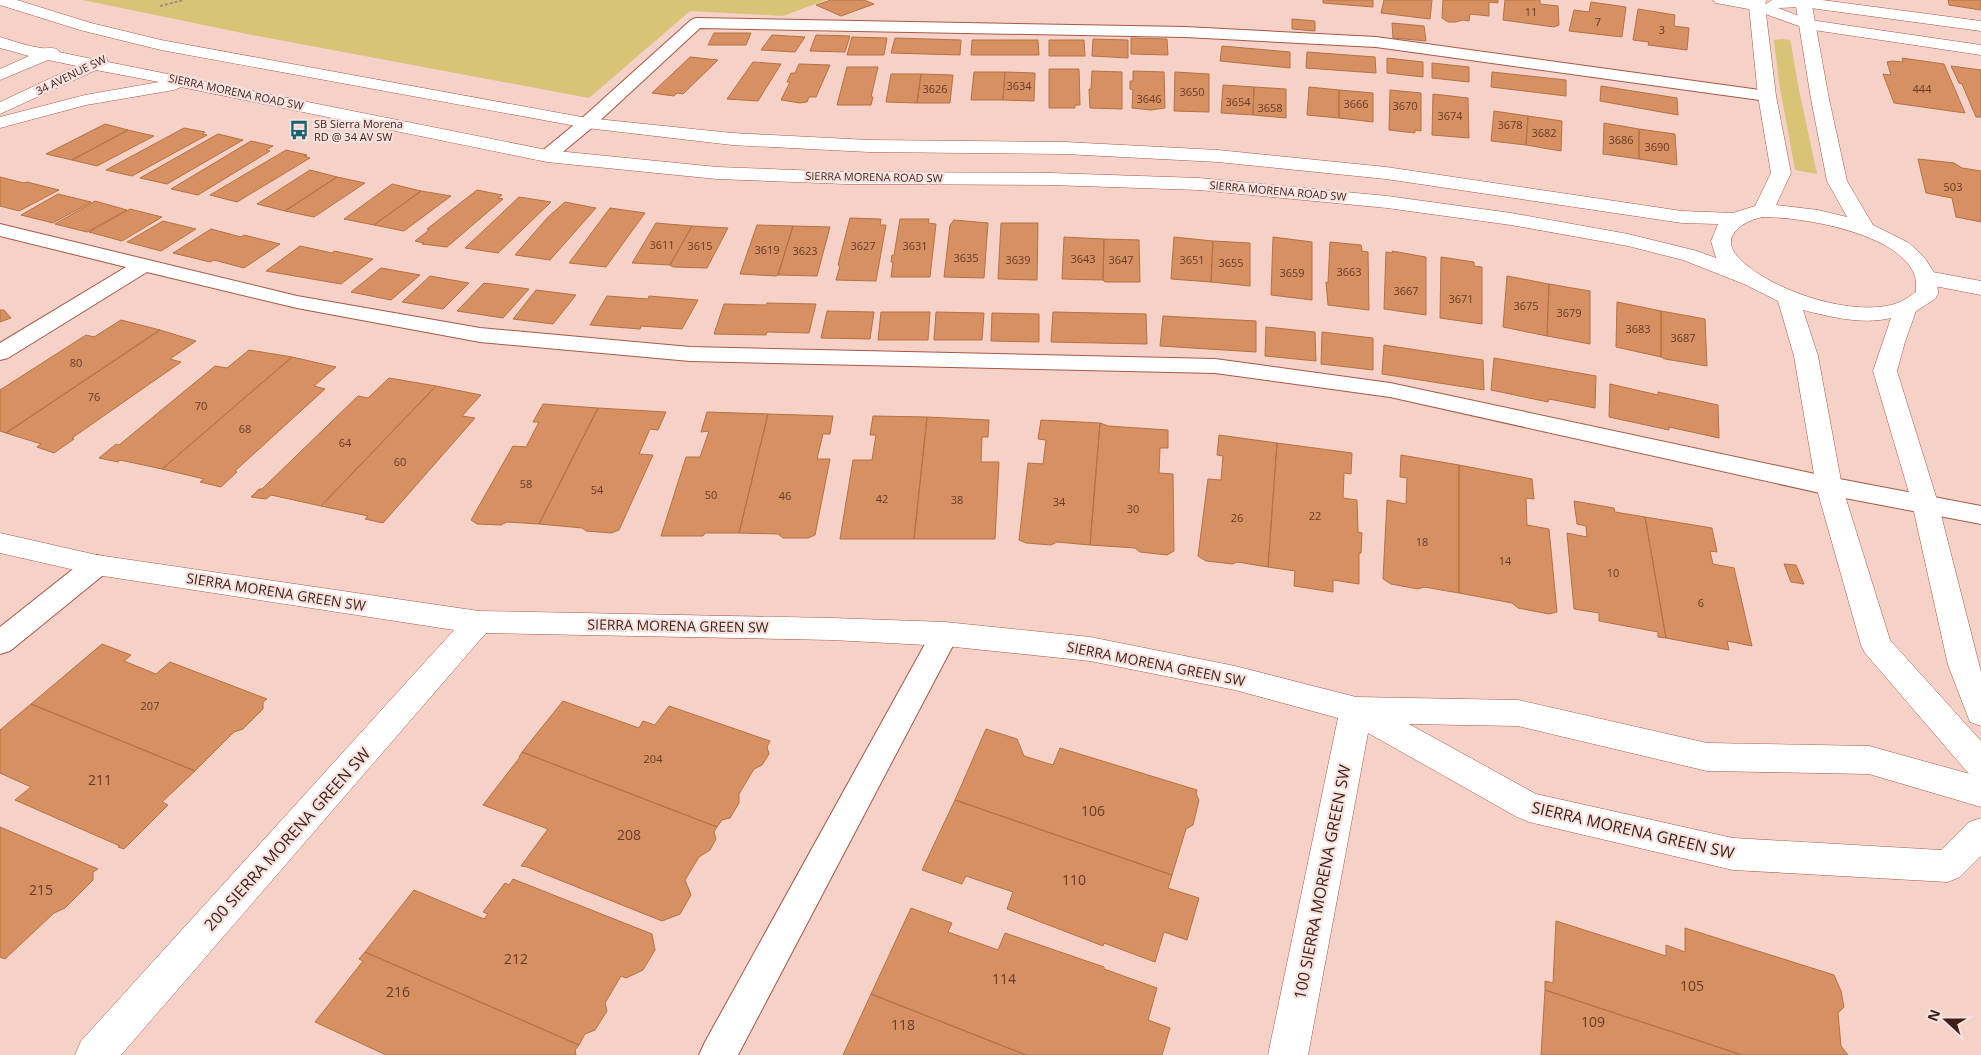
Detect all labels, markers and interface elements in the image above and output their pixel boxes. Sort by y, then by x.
house number: 11 [1525,4,1537,19]
house number: 7 [1595,14,1601,29]
house number: 3 [1659,22,1665,37]
street label: 34 AVENUE SW [33,51,108,98]
street label: SIERRA MORENA ROAD SW [167,70,305,113]
house number: 3634 [1006,78,1032,93]
house number: 3626 [922,81,948,96]
house number: 444 [1913,81,1932,96]
house number: 3650 [1179,84,1205,99]
house number: 3646 [1136,91,1162,106]
house number: 3654 [1225,94,1251,109]
house number: 3666 [1343,96,1369,111]
house number: 3670 [1392,98,1418,113]
house number: 3658 [1257,100,1283,115]
house number: 3674 [1437,108,1463,123]
place label: SB Sierra Morena RD @ 34 AV SW [314,116,403,144]
house number: 3678 [1497,117,1523,132]
bus stop icon: SB Sierra Morena RD @ 34 AV SW [288,119,310,141]
house number: 3682 [1531,125,1557,140]
house number: 3686 [1608,132,1634,147]
house number: 3690 [1644,139,1670,154]
street label: SIERRA MORENA ROAD SW [805,168,943,185]
street label: SIERRA MORENA ROAD SW [1209,177,1347,204]
house number: 503 [1944,179,1962,194]
house number: 3611 [649,237,675,252]
house number: 3615 [687,238,713,253]
house number: 3627 [850,238,876,253]
house number: 3631 [902,238,928,253]
house number: 3619 [754,242,780,257]
house number: 3623 [792,243,818,258]
house number: 3635 [953,250,979,265]
house number: 3643 [1070,251,1096,266]
house number: 3639 [1005,252,1031,267]
house number: 3647 [1108,252,1134,267]
house number: 3651 [1179,252,1205,267]
house number: 3655 [1218,255,1244,270]
house number: 3663 [1336,264,1362,279]
house number: 3659 [1279,265,1305,280]
house number: 3667 [1393,283,1419,298]
house number: 3671 [1448,291,1474,306]
house number: 3675 [1513,298,1539,313]
house number: 3679 [1556,305,1582,320]
house number: 3683 [1625,321,1651,336]
house number: 3687 [1670,330,1696,345]
house number: 80 [70,355,82,370]
house number: 76 [88,389,100,404]
house number: 70 [195,398,207,413]
house number: 68 [239,421,251,436]
house number: 64 [339,435,352,450]
house number: 60 [394,454,406,469]
house number: 58 [520,476,532,491]
house number: 54 [591,482,604,497]
house number: 50 [705,487,717,502]
house number: 46 [779,488,791,503]
house number: 42 [876,491,888,506]
house number: 38 [951,492,963,507]
house number: 34 [1053,494,1066,509]
house number: 30 [1127,501,1139,516]
house number: 22 [1309,508,1321,523]
house number: 26 [1231,510,1243,525]
house number: 18 [1416,534,1428,549]
house number: 14 [1499,553,1512,568]
house number: 10 [1607,565,1619,580]
street label: SIERRA MORENA GREEN SW [185,568,367,615]
house number: 6 [1698,595,1704,610]
street label: SIERRA MORENA GREEN SW [587,614,769,637]
street label: SIERRA MORENA GREEN SW [1065,637,1247,690]
house number: 207 [141,698,159,713]
street label: 200 SIERRA MORENA GREEN SW [199,743,375,935]
house number: 204 [644,751,663,766]
street label: 100 SIERRA MORENA GREEN SW [1288,763,1356,1001]
house number: 211 [88,770,112,789]
street label: SIERRA MORENA GREEN SW [1530,796,1737,864]
house number: 106 [1081,801,1105,820]
house number: 208 [617,825,641,844]
house number: 110 [1062,870,1086,889]
house number: 215 [29,880,53,899]
house number: 212 [504,949,528,968]
house number: 114 [992,969,1016,988]
house number: 105 [1680,976,1704,995]
house number: 216 [386,982,410,1001]
north arrow [1921,995,1971,1045]
text: N [1922,1006,1944,1024]
house number: 109 [1581,1012,1605,1031]
house number: 118 [891,1015,915,1034]

